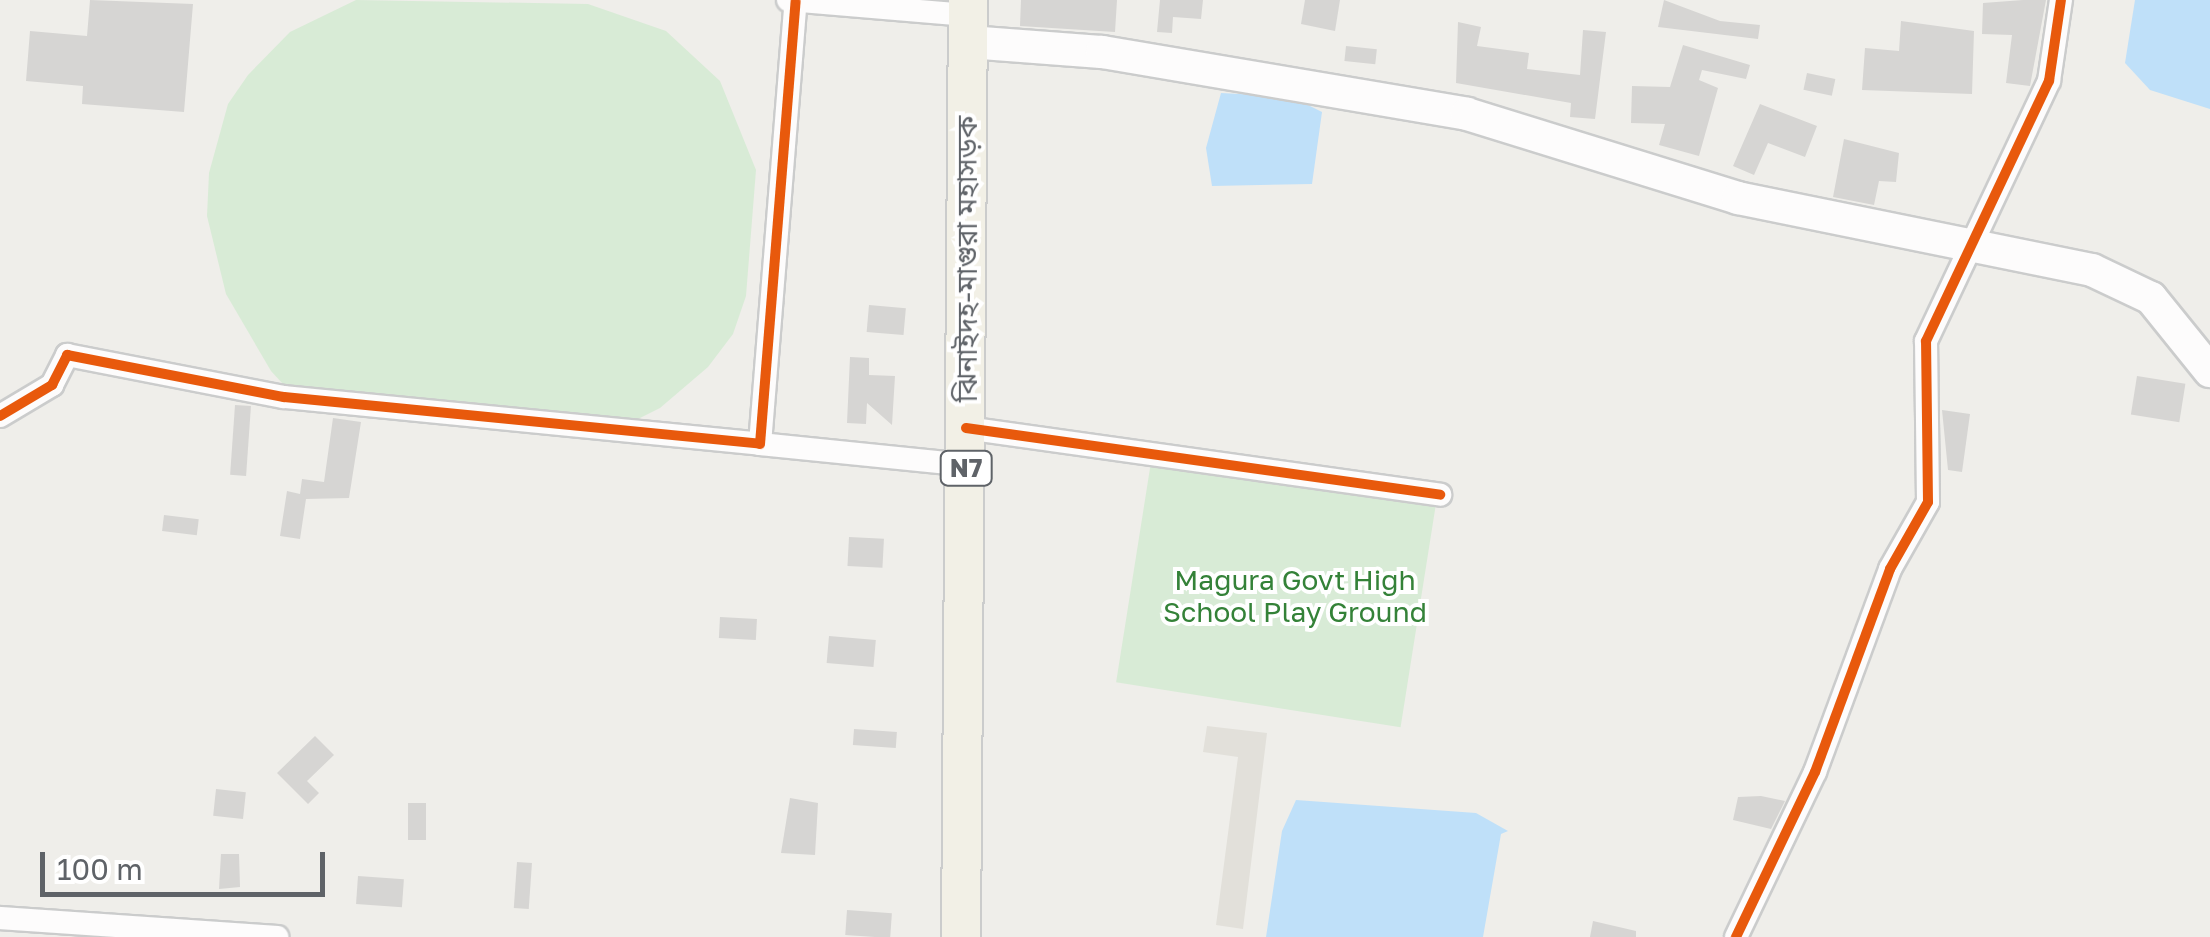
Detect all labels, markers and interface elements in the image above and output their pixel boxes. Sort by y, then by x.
street label: ঝিনাইদহ-মাগুরা মহাসড়ক [950,116,984,402]
road number: N7 [938,448,994,488]
park label: Magura Govt High School Play Ground [1163,563,1427,629]
scale bar [45,832,330,894]
text: 100 m [57,851,143,887]

